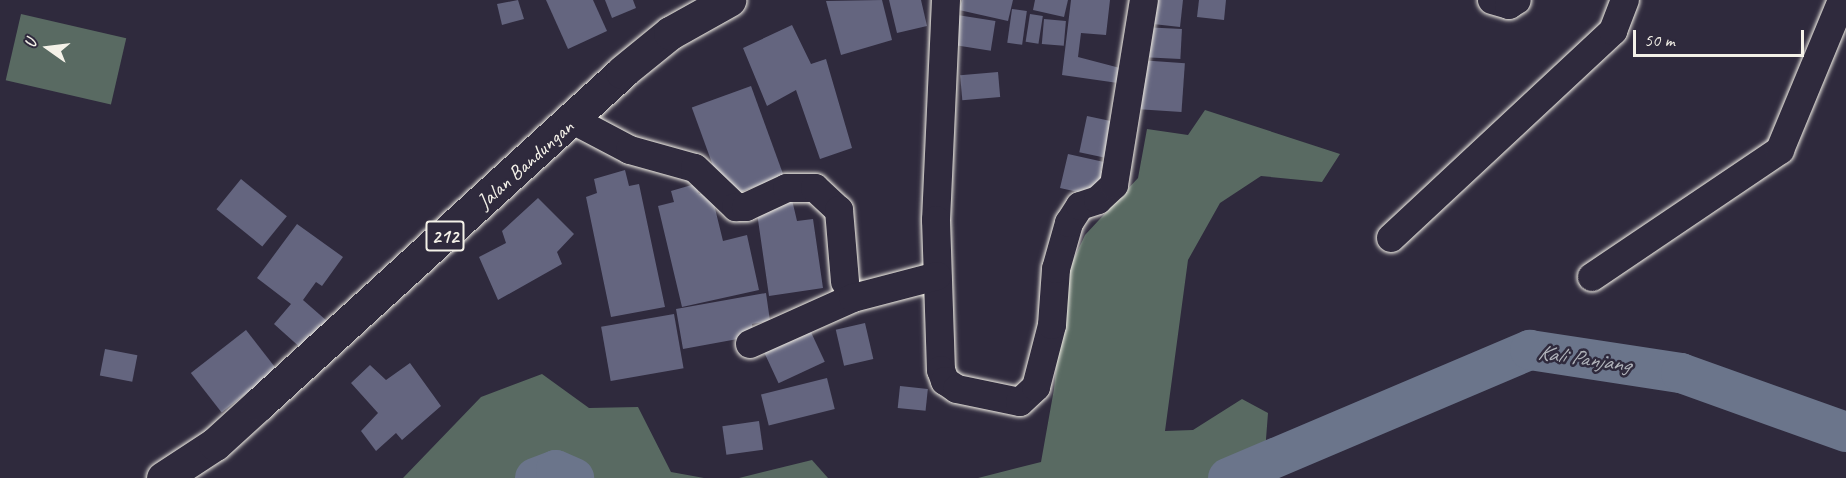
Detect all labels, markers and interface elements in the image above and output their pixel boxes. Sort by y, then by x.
north arrow [18,18,78,78]
scale bar [1636,18,1807,56]
text: 50 m [1644,29,1675,51]
text: U [20,37,41,50]
street label: Jalan Bandungan [471,114,579,214]
road number: 212 [426,219,464,253]
water label: Kali Panjang [1536,339,1632,379]

